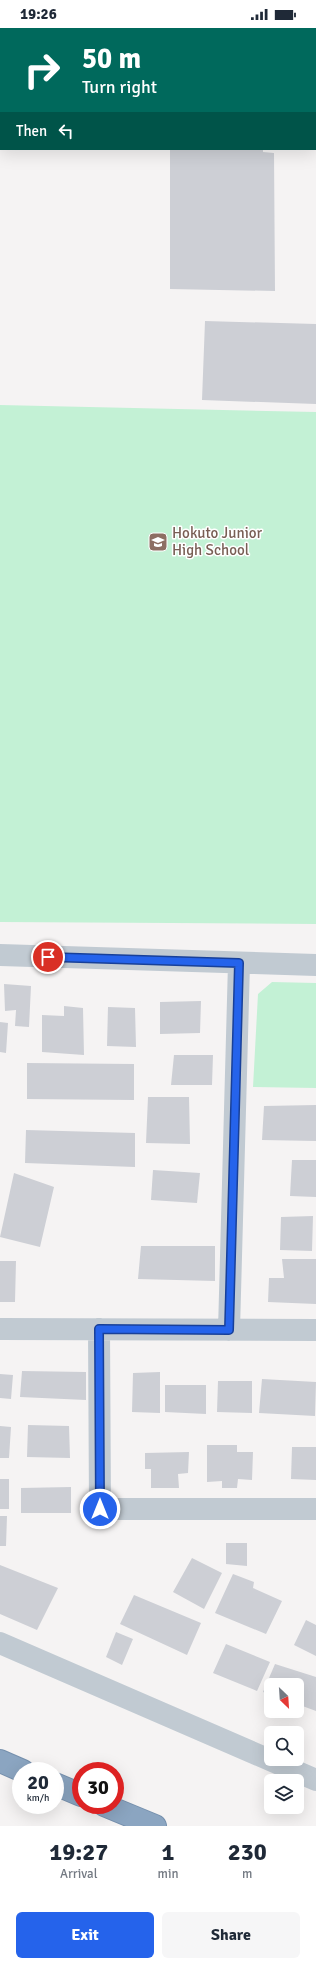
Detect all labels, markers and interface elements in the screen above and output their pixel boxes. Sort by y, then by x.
text: 19:26 [20,5,57,23]
text: 50 m [82,42,141,76]
icon: right [16,44,68,96]
text: Turn right [82,76,157,98]
icon: left [55,120,77,142]
text: Then [16,122,47,140]
place label: Hokuto Junior High School [172,524,263,559]
school or university icon: Hokuto Junior High School [147,531,169,553]
pin [31,940,65,974]
icon: arrive [37,946,59,968]
position arrow [79,1488,121,1530]
north arrow [264,1678,304,1718]
map controls [264,1678,304,1814]
button: search [264,1726,304,1766]
speed limit sign: 30 [72,1762,124,1814]
text: 20 [27,1770,49,1795]
button: layers [264,1774,304,1814]
text: km/h [27,1792,49,1804]
text: 19:27 [49,1837,108,1867]
text: 1 [162,1837,174,1867]
text: 230 [228,1837,267,1867]
text: Arrival [60,1866,97,1882]
text: min [158,1866,179,1882]
text: m [242,1866,252,1882]
button: Exit [16,1912,154,1958]
button: Share [162,1912,300,1958]

